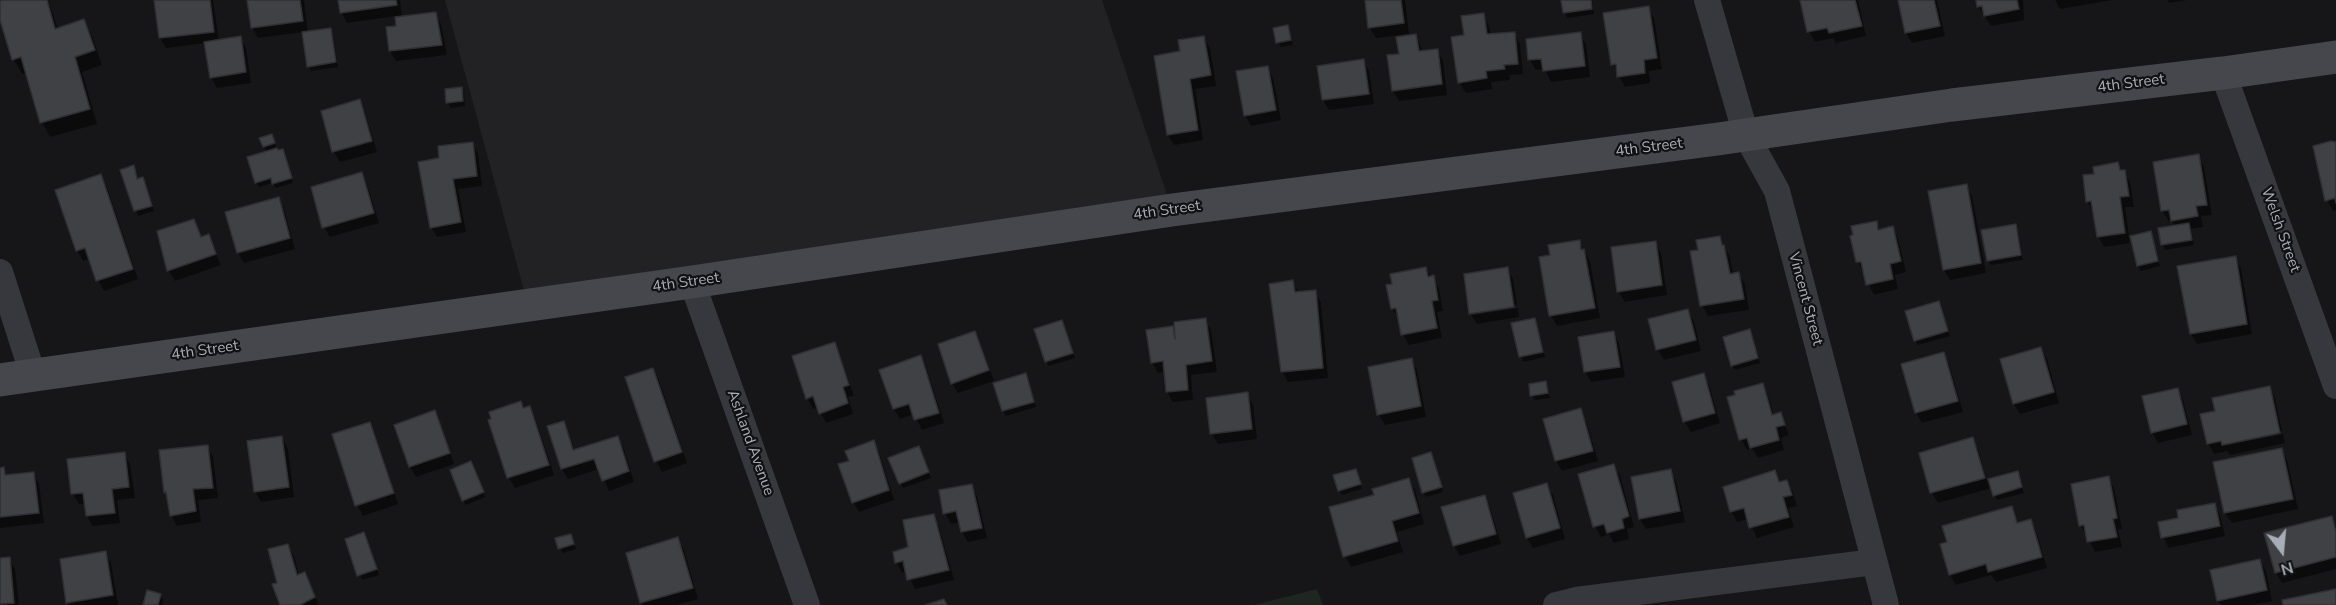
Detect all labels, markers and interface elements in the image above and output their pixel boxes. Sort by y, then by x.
street label: 4th Street [2096,71,2166,97]
street label: 4th Street [1614,135,1684,161]
street label: Welsh Street [2256,185,2304,275]
street label: 4th Street [1132,197,1202,225]
street label: Vincent Street [1784,250,1826,348]
street label: 4th Street [651,269,721,297]
street label: 4th Street [170,337,240,365]
street label: Ashland Avenue [723,388,777,498]
north arrow [2252,521,2312,581]
text: N [2278,556,2296,581]

